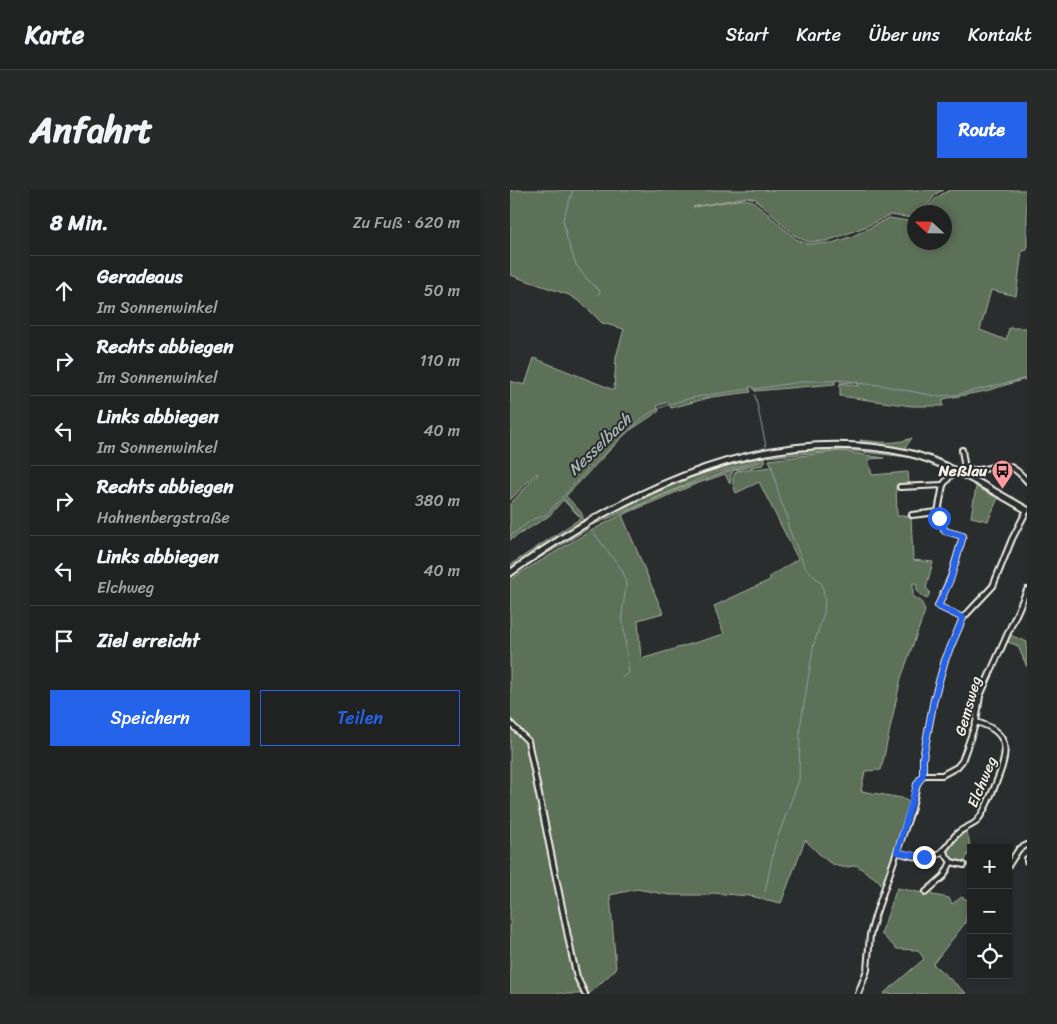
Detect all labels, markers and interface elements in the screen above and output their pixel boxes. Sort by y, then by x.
text: Karte [25,14,84,56]
text: Start [726,19,769,51]
text: Karte [797,19,841,51]
text: Über uns [869,19,940,51]
text: Kontakt [968,19,1032,51]
text: Anfahrt [30,99,153,161]
button: Route [937,102,1027,158]
text: 8 Min. [50,204,109,242]
north arrow [907,205,952,250]
text: Zu Fuß · 620 m [353,208,460,237]
text: Geradeaus [97,260,183,293]
text: 50 m [424,276,460,305]
icon: ahead [50,277,78,305]
text: Im Sonnenwinkel [97,293,218,322]
text: Rechts abbiegen [97,330,234,363]
text: 110 m [420,346,460,375]
icon: right [50,347,78,375]
text: Im Sonnenwinkel [97,363,218,392]
text: Links abbiegen [97,400,219,433]
water label: Nesselbach [560,405,639,483]
text: 40 m [423,416,460,445]
icon: left [50,417,78,445]
text: Im Sonnenwinkel [97,433,218,462]
place label: Neßlau [938,458,988,484]
bus stop icon: Neßlau [991,459,1015,490]
text: Rechts abbiegen [97,470,234,503]
text: 380 m [415,486,460,515]
icon: right [50,487,78,515]
text: Hahnenbergstraße [97,503,230,532]
route start [928,507,951,530]
text: Links abbiegen [97,540,219,573]
text: 40 m [423,556,460,585]
icon: left [50,557,78,585]
text: Elchweg [97,573,154,602]
text: Ziel erreicht [97,624,200,657]
icon: arrive [50,627,78,655]
street label: Gemsweg [947,673,989,739]
button: Speichern [50,690,250,746]
button: Teilen [260,690,460,746]
street label: Elchweg [960,752,1005,812]
map controls [967,844,1012,979]
button: + [967,844,1012,889]
route end [913,846,936,869]
button: − [967,889,1012,934]
button: locate [967,934,1012,979]

